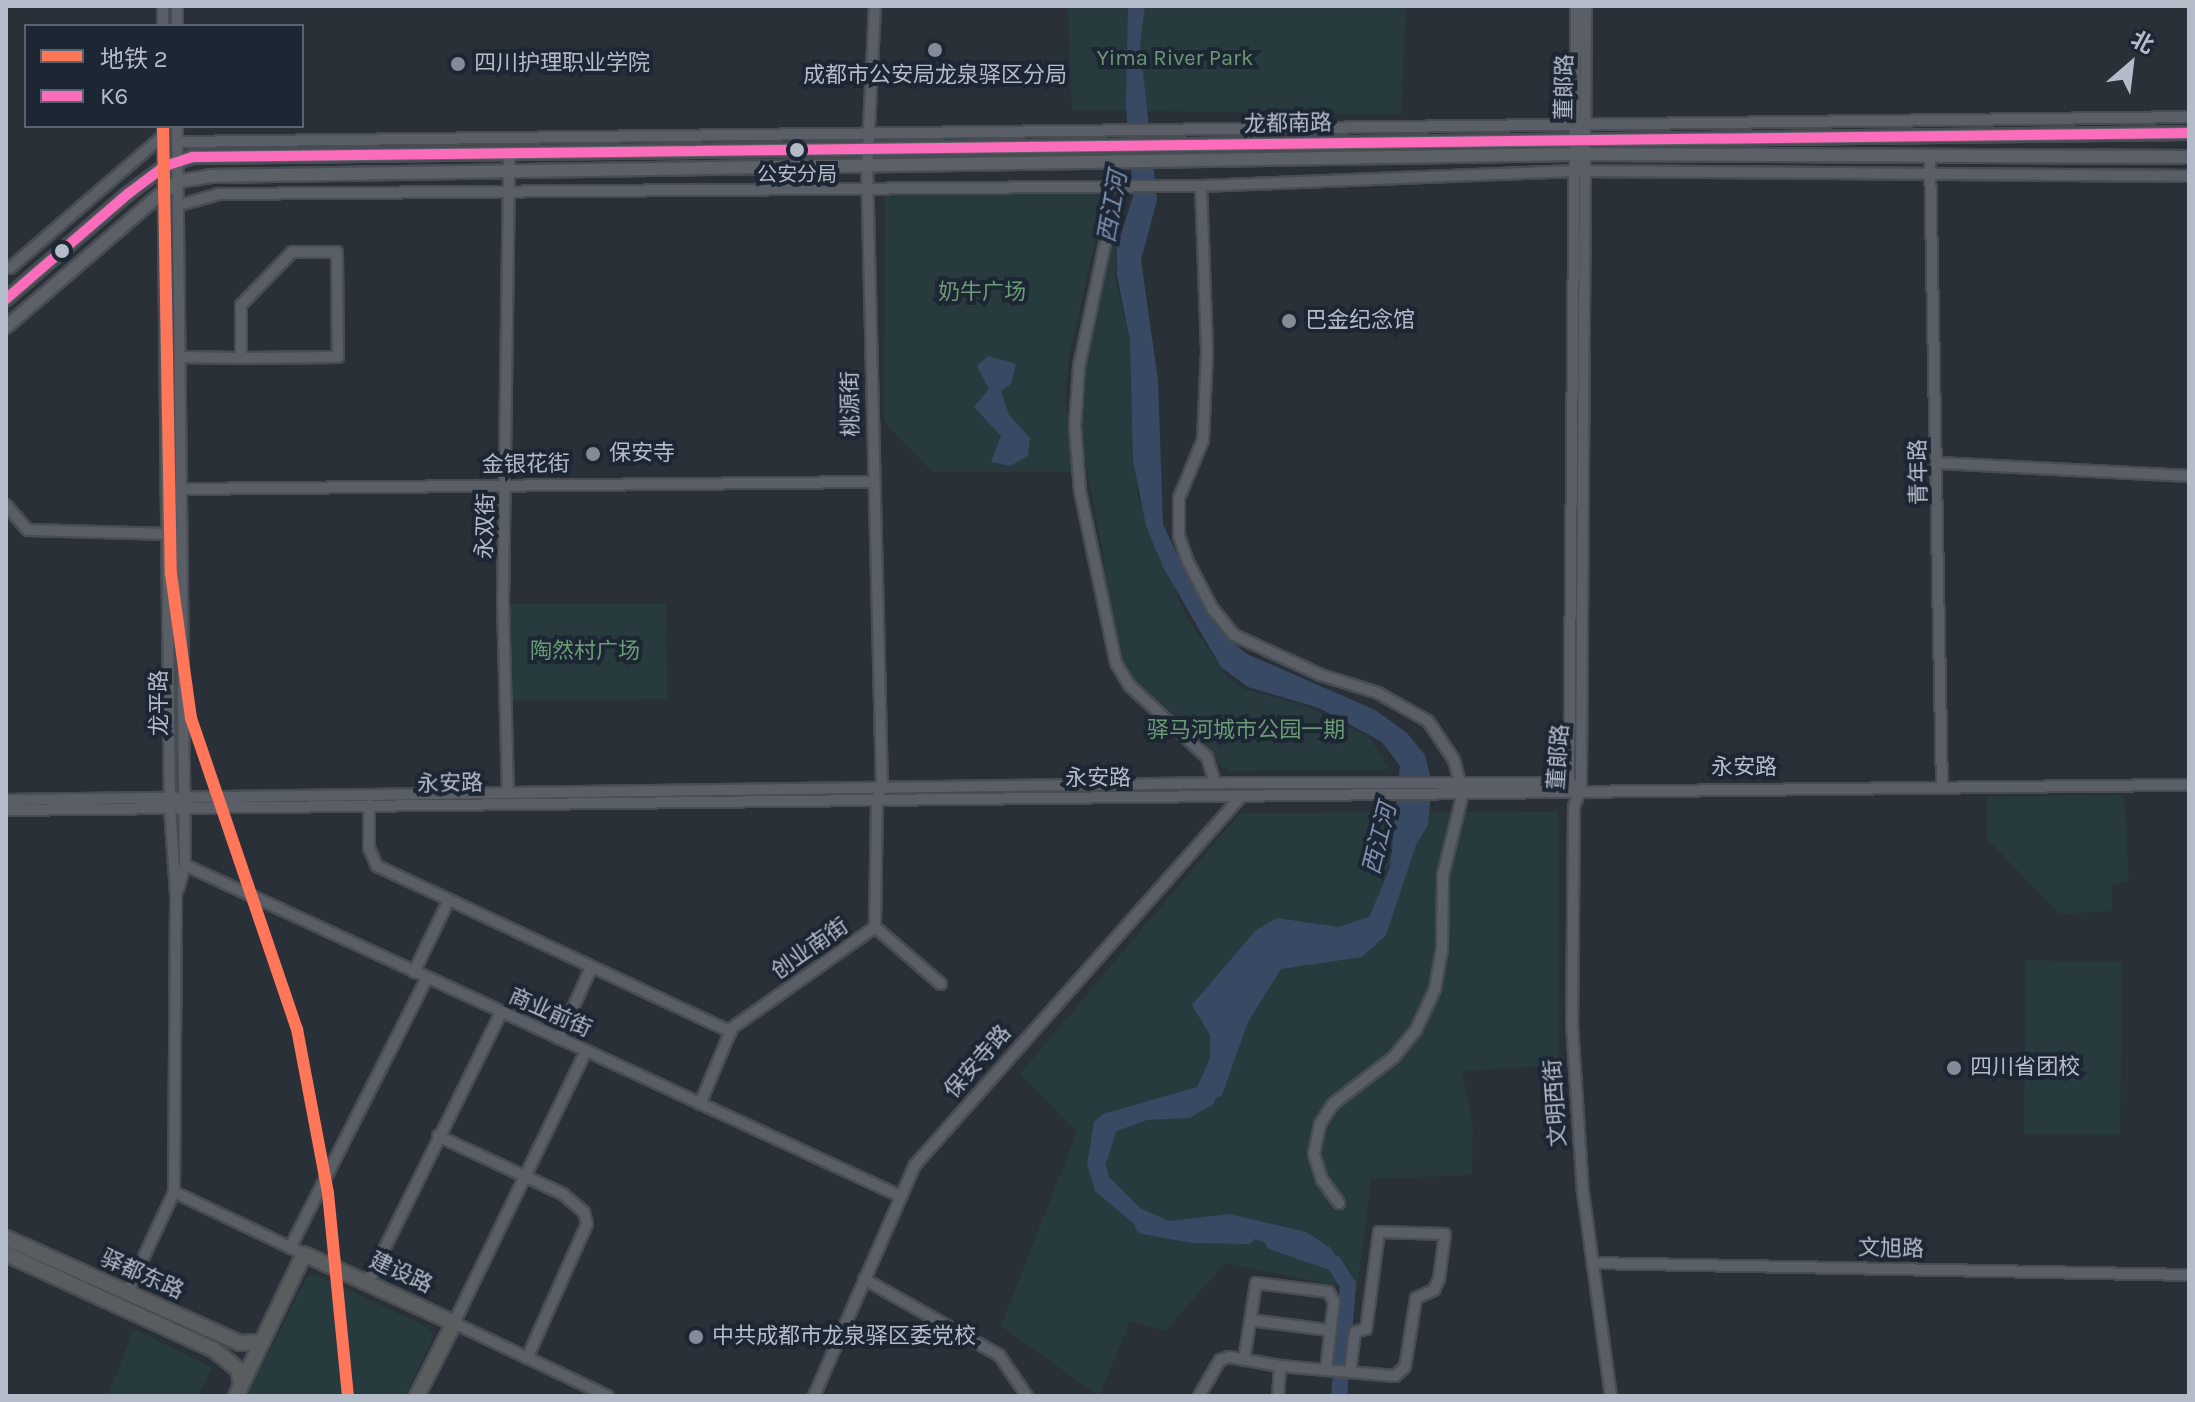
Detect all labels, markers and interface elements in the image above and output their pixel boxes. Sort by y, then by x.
legend [24,24,304,128]
north arrow [2091,24,2171,104]
text: 北 [2126,26,2158,59]
marker: 成都市公安局龙泉驿区分局 [926,41,944,59]
text: 地铁 2 [100,45,168,73]
park label: Yima River Park [1097,46,1253,72]
place label: 四川护理职业学院 [474,51,650,77]
street label: 董郞路 [1551,54,1579,120]
marker: 四川护理职业学院 [449,55,467,73]
place label: 成都市公安局龙泉驿区分局 [803,63,1067,89]
text: K6 [100,82,128,110]
street label: 龙都南路 [1244,110,1332,138]
marker: 公安分局 [789,142,805,158]
place label: 公安分局 [757,162,837,186]
water label: 西江河 [1093,169,1133,245]
unlabelled marker [54,243,70,259]
park label: 奶牛广场 [938,280,1026,306]
place label: 巴金纪念馆 [1305,308,1415,334]
marker: 巴金纪念馆 [1280,312,1298,330]
street label: 桃源街 [837,371,865,437]
street label: 青年路 [1905,439,1933,505]
place label: 保安寺 [609,441,675,467]
marker: 保安寺 [584,445,602,463]
street label: 金银花街 [482,451,570,479]
street label: 永双街 [472,493,500,559]
park label: 陶然村广场 [530,639,640,665]
street label: 龙平路 [147,670,173,736]
park label: 驿马河城市公园一期 [1147,718,1345,744]
street label: 董郞路 [1544,723,1574,791]
street label: 永安路 [1711,755,1777,781]
street label: 永安路 [1065,766,1131,792]
street label: 永安路 [417,770,483,798]
water label: 西江河 [1357,801,1403,877]
street label: 创业南街 [766,913,854,985]
street label: 商业前街 [504,983,596,1043]
street label: 保安寺路 [939,1020,1017,1104]
place label: 四川省团校 [1970,1055,2080,1081]
street label: 文明西街 [1540,1058,1572,1148]
marker: 四川省团校 [1945,1059,1963,1077]
street label: 文旭路 [1858,1235,1924,1263]
street label: 驿都东路 [96,1245,188,1305]
street label: 建设路 [366,1247,436,1299]
place label: 中共成都市龙泉驿区委党校 [712,1324,976,1350]
marker: 中共成都市龙泉驿区委党校 [687,1328,705,1346]

